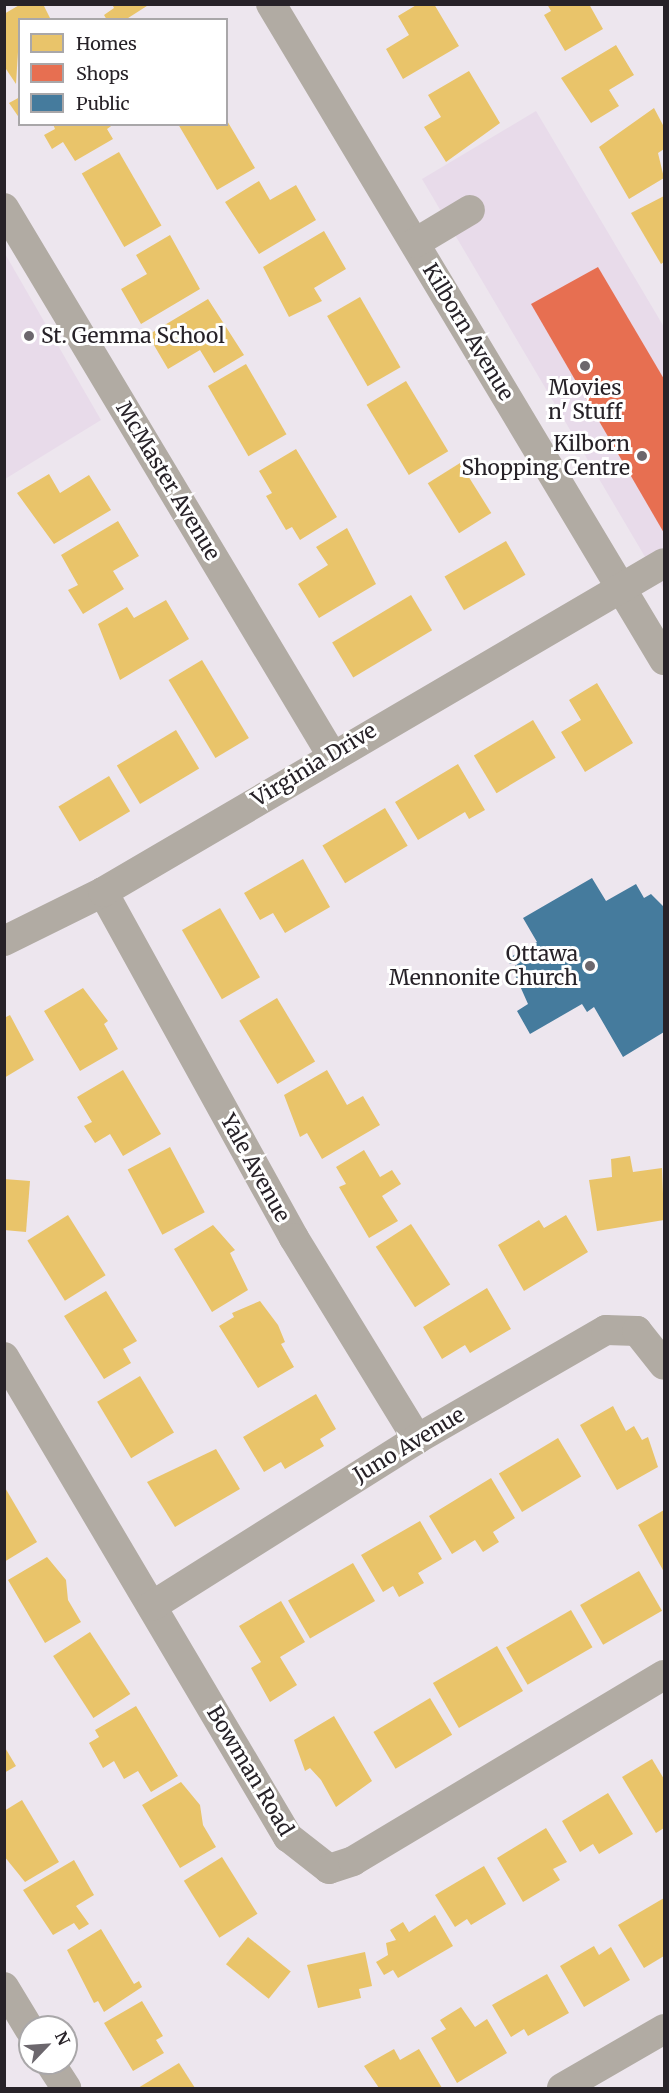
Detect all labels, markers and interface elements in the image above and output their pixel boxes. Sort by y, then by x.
legend [18,18,228,126]
text: Homes [76,32,137,55]
text: Shops [76,62,129,85]
text: Public [76,92,130,115]
street label: Kilborn Avenue [417,259,519,405]
place label: St. Gemma School [41,323,225,349]
marker: St. Gemma School [22,329,36,343]
marker: Movies n' Stuff [578,359,592,373]
place label: Movies n' Stuff [548,375,622,425]
street label: McMaster Avenue [111,397,225,565]
place label: Kilborn Shopping Centre [461,431,630,481]
marker: Kilborn Shopping Centre [635,449,649,463]
street label: Virginia Drive [247,718,381,812]
place label: Ottawa Mennonite Church [389,941,578,991]
marker: Ottawa Mennonite Church [583,959,597,973]
street label: Yale Avenue [215,1110,295,1226]
street label: Juno Avenue [349,1402,469,1488]
street label: Bowman Road [201,1702,299,1840]
north arrow [18,2015,78,2075]
text: N [51,2028,74,2048]

